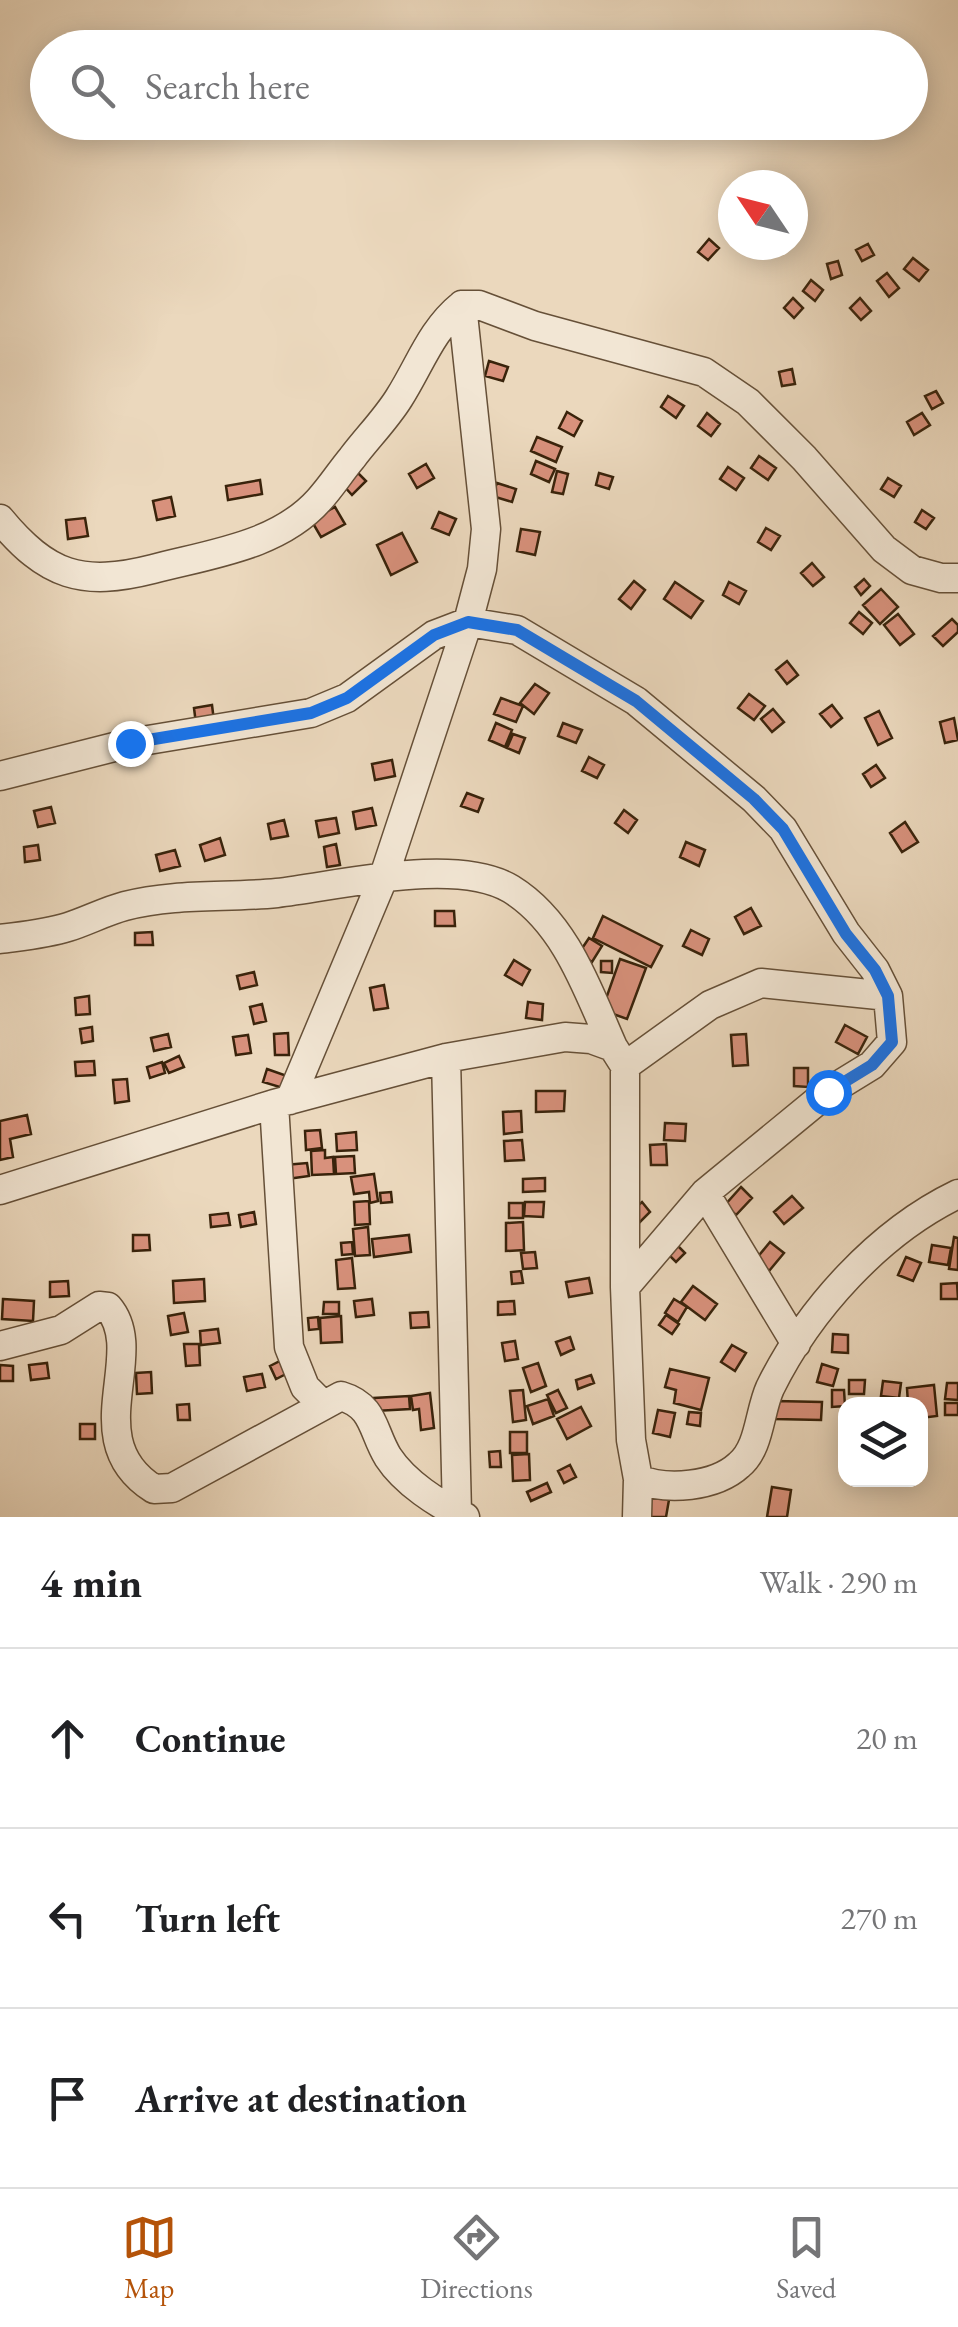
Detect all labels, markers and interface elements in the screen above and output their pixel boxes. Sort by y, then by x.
search box [30,30,928,140]
icon: search [65,58,120,113]
text: Search here [145,61,310,110]
north arrow [718,170,808,260]
route end [108,721,154,767]
route start [806,1070,852,1116]
map controls [838,1397,928,1487]
button: layers [838,1397,928,1487]
text: 4 min [40,1555,142,1610]
text: Walk · 290 m [760,1561,918,1603]
icon: ahead [40,1711,95,1766]
text: Continue [135,1714,286,1763]
text: 20 m [856,1717,918,1759]
icon: left [40,1891,95,1946]
text: Turn left [135,1894,280,1943]
text: 270 m [841,1897,918,1939]
icon: arrive [40,2071,95,2126]
text: Arrive at destination [135,2074,467,2123]
tab: Map [122,2210,177,2306]
tab: Directions [420,2210,533,2306]
tab: Saved [776,2210,836,2306]

